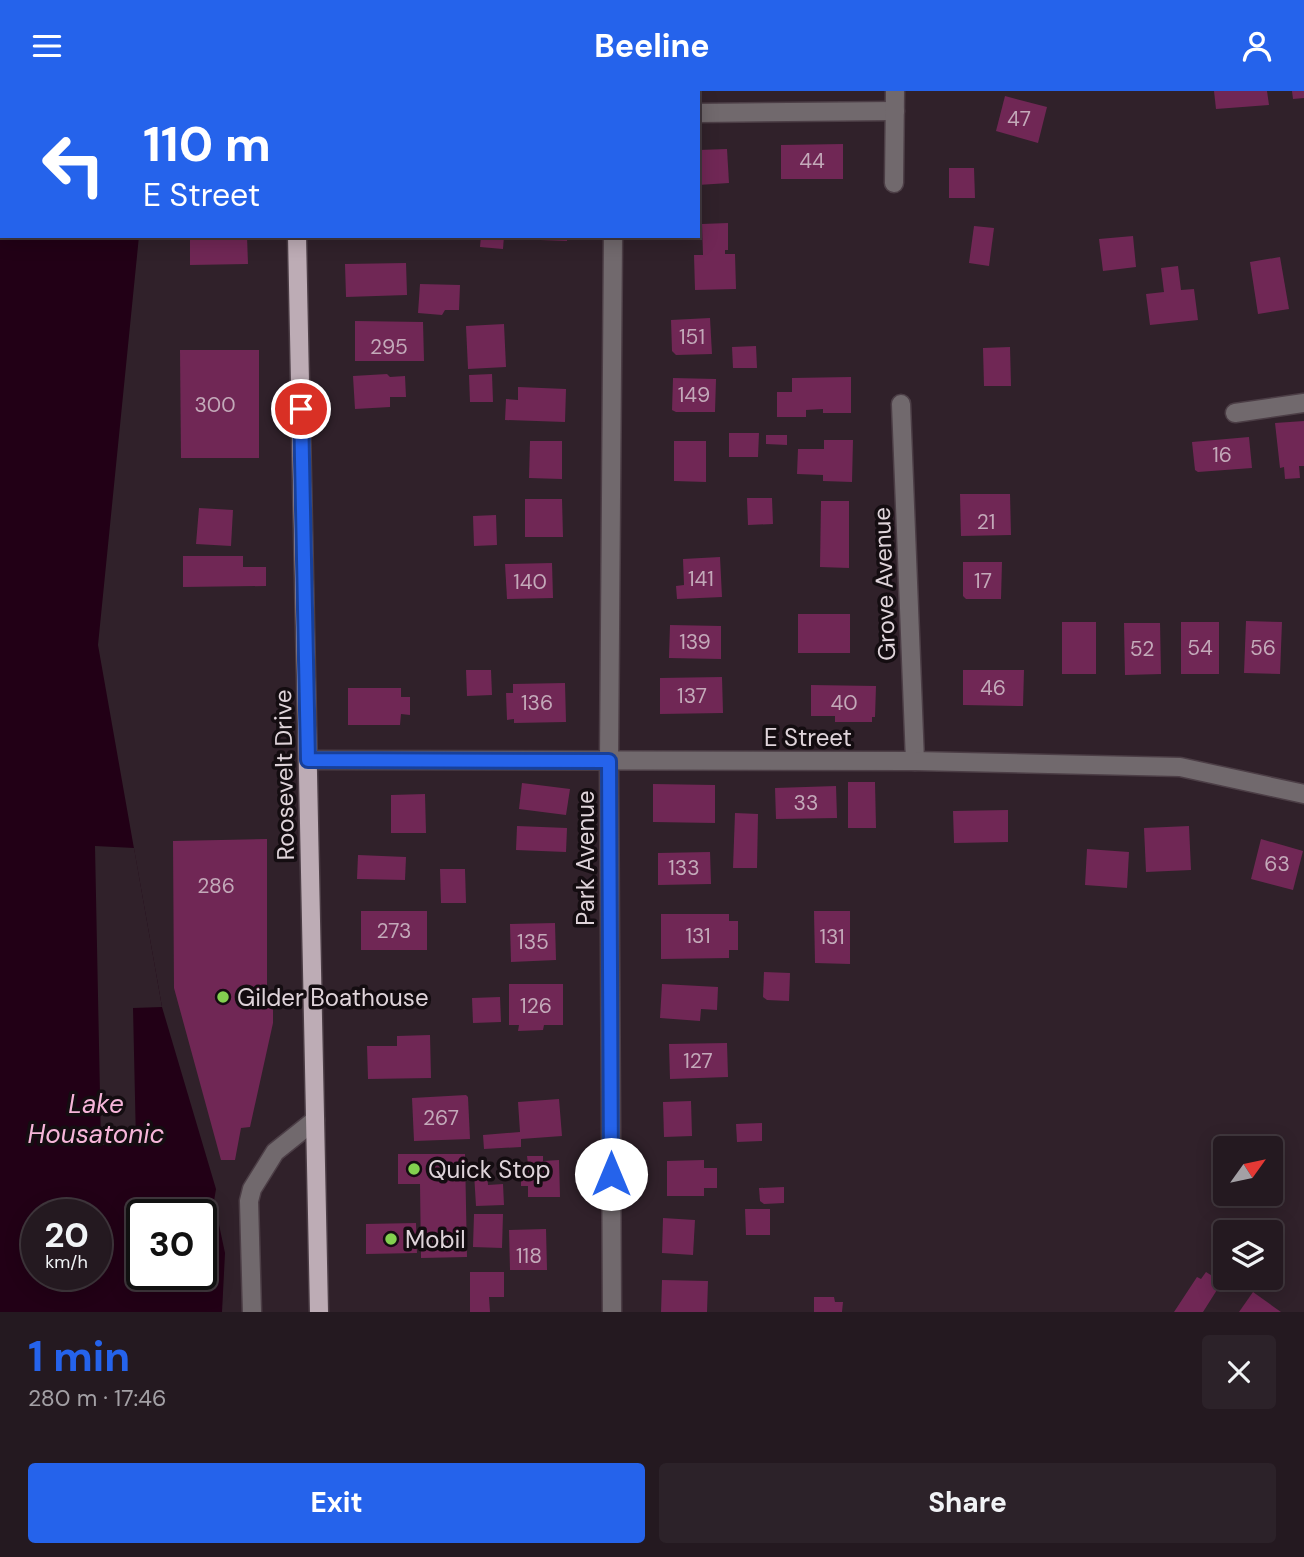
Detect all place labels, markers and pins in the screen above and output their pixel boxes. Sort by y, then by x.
pin [271,379,331,439]
place label: Gilder Boathouse [237,982,429,1013]
marker: Gilder Boathouse [215,989,231,1005]
place label: Quick Stop [428,1154,551,1185]
marker: Quick Stop [406,1161,422,1177]
place label: Mobil [405,1224,466,1255]
marker: Mobil [383,1231,399,1247]

